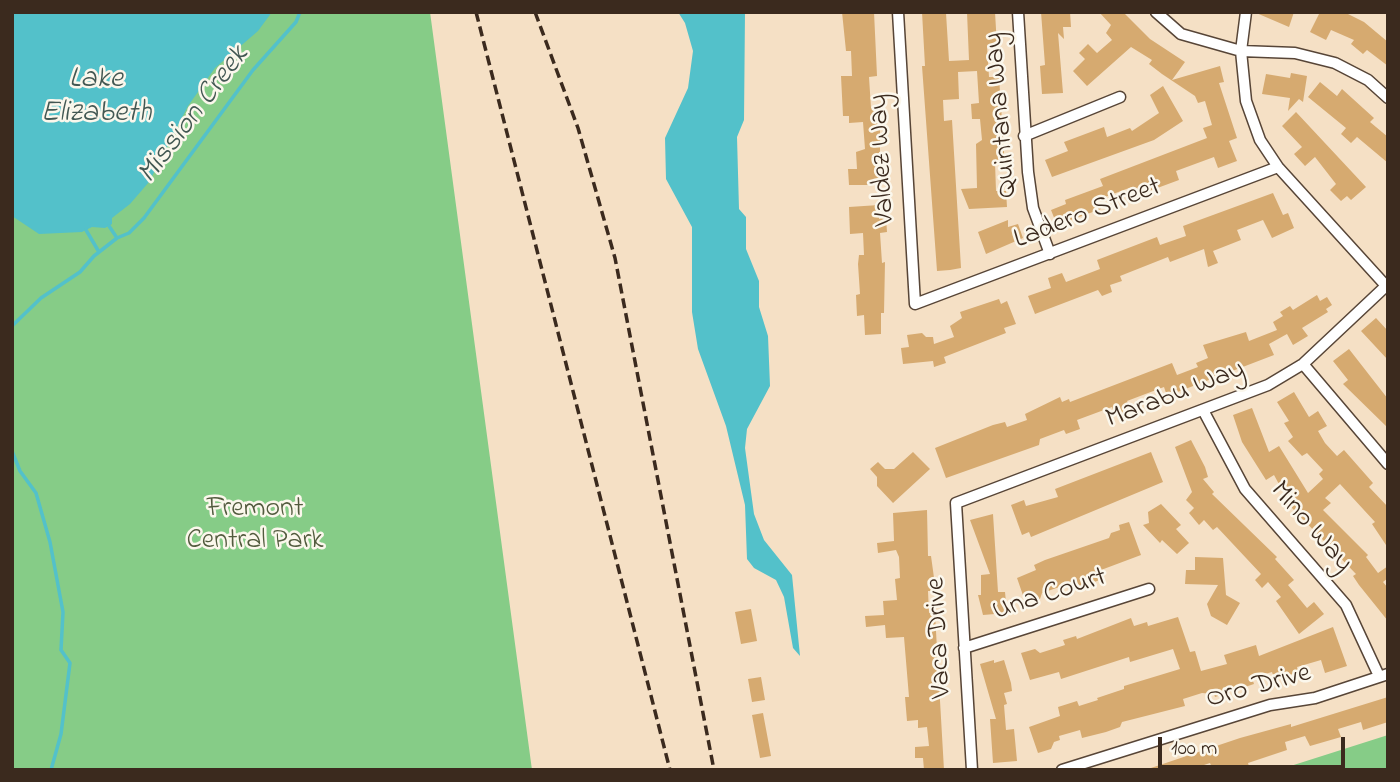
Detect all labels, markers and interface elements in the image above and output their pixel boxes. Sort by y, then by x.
street label: Quintana Way [979,31,1027,199]
water label: Mission Creek [132,40,258,192]
water label: Lake Elizabeth [41,63,151,134]
street label: Valdez Way [864,93,904,227]
street label: Ladero Street [1010,172,1166,258]
street label: Marabu Way [1102,354,1250,438]
street label: Mino Way [1261,476,1359,580]
park label: Fremont Central Park [186,493,324,559]
street label: Una Court [989,562,1111,630]
street label: Vaca Drive [921,577,961,699]
street label: Oro Drive [1203,658,1315,718]
scale bar [1162,722,1349,766]
text: 100 m [1171,734,1217,764]

